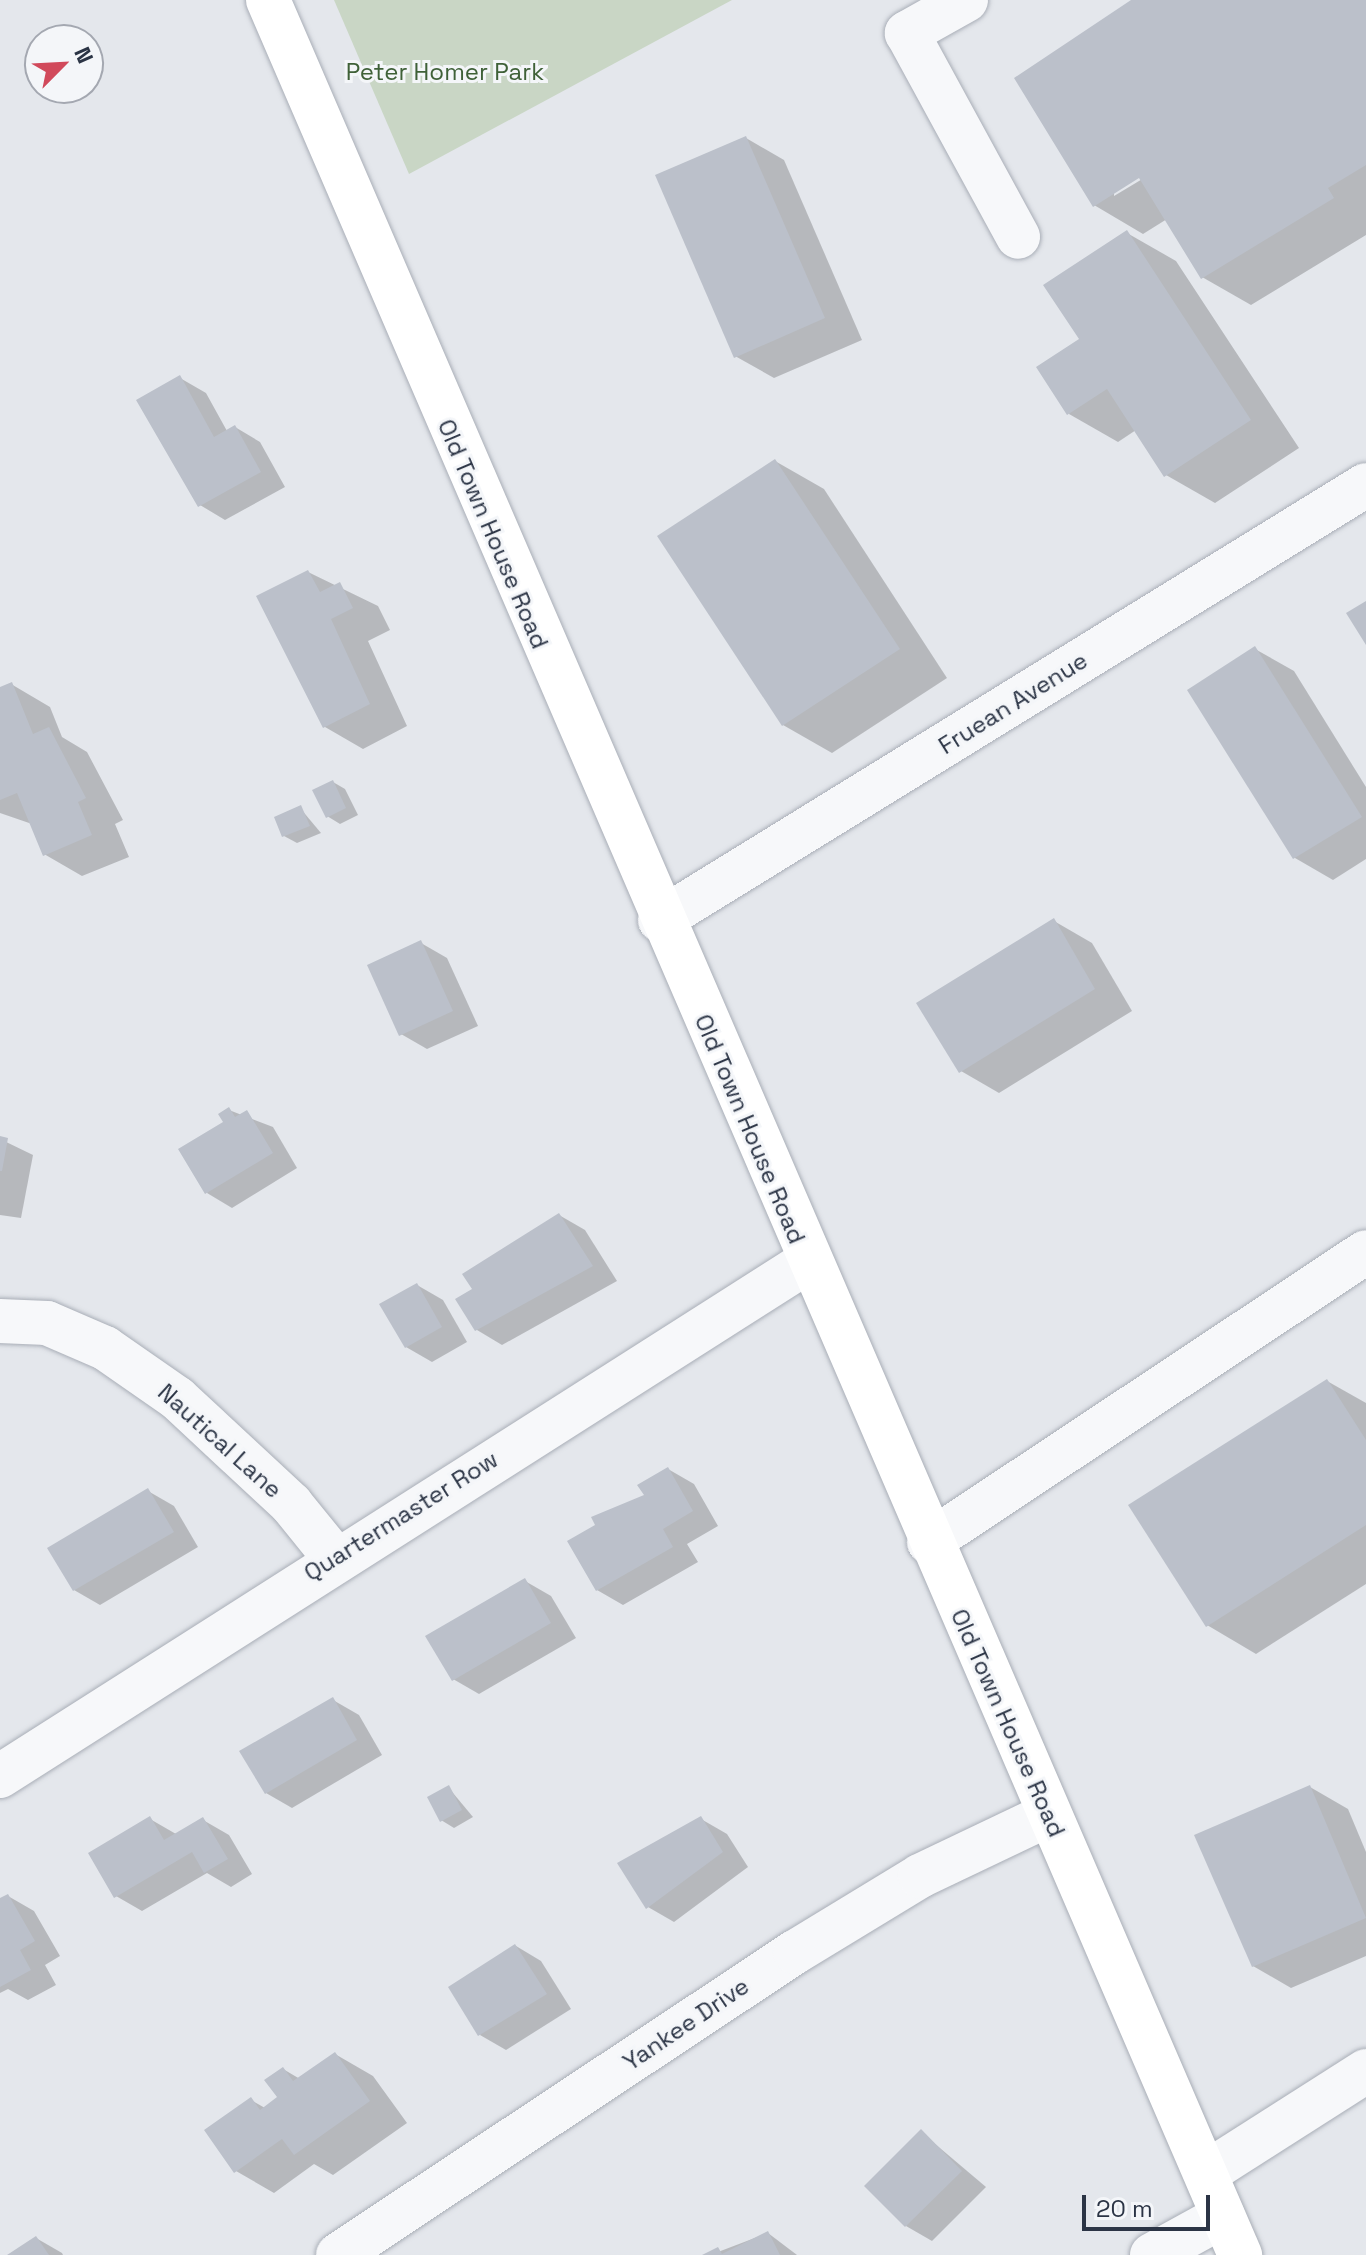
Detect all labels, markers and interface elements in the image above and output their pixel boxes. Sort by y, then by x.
north arrow [24,24,104,104]
text: N [68,43,100,67]
park label: Peter Homer Park [346,58,544,86]
street label: Old Town House Road [431,415,555,653]
street label: Fruean Avenue [933,646,1093,760]
street label: Old Town House Road [688,1010,812,1248]
street label: Nautical Lane [152,1378,288,1504]
street label: Quartermaster Row [299,1445,503,1587]
street label: Old Town House Road [945,1604,1071,1842]
street label: Yankee Drive [618,1971,754,2077]
scale bar [1086,2179,1214,2229]
text: 20 m [1096,2193,1153,2224]

